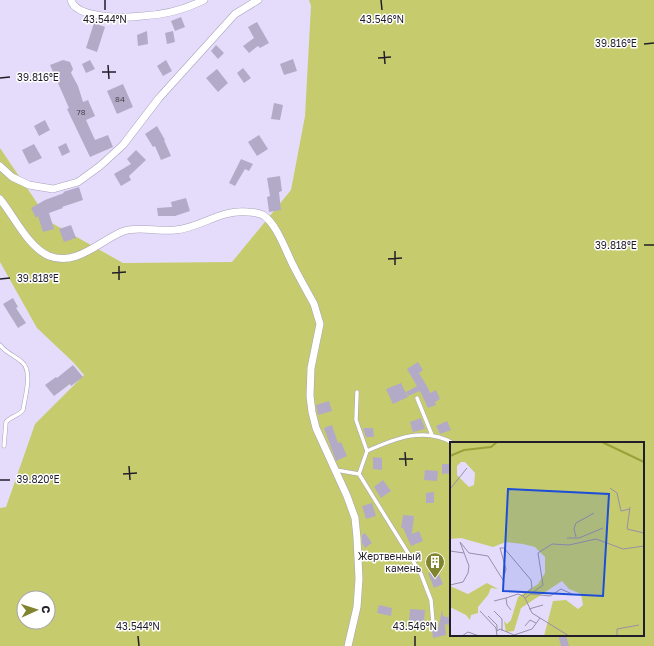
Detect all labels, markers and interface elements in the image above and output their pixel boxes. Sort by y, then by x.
text: 43.544°N [83,13,127,25]
text: 43.546°N [360,13,404,25]
text: 39.816°E [595,37,637,49]
text: 39.816°E [17,71,59,83]
house number: 84 [115,94,125,104]
house number: 78 [76,107,86,117]
text: 39.818°E [595,239,637,251]
text: 39.818°E [17,272,59,284]
inset map [450,442,644,636]
text: 39.820°E [17,473,60,485]
place label: Жертвенный камень [358,550,421,574]
building icon: Жертвенный камень [424,551,446,579]
north arrow [16,590,56,630]
text: С [40,605,53,614]
text: 43.544°N [116,620,160,632]
text: 43.546°N [393,620,437,632]

